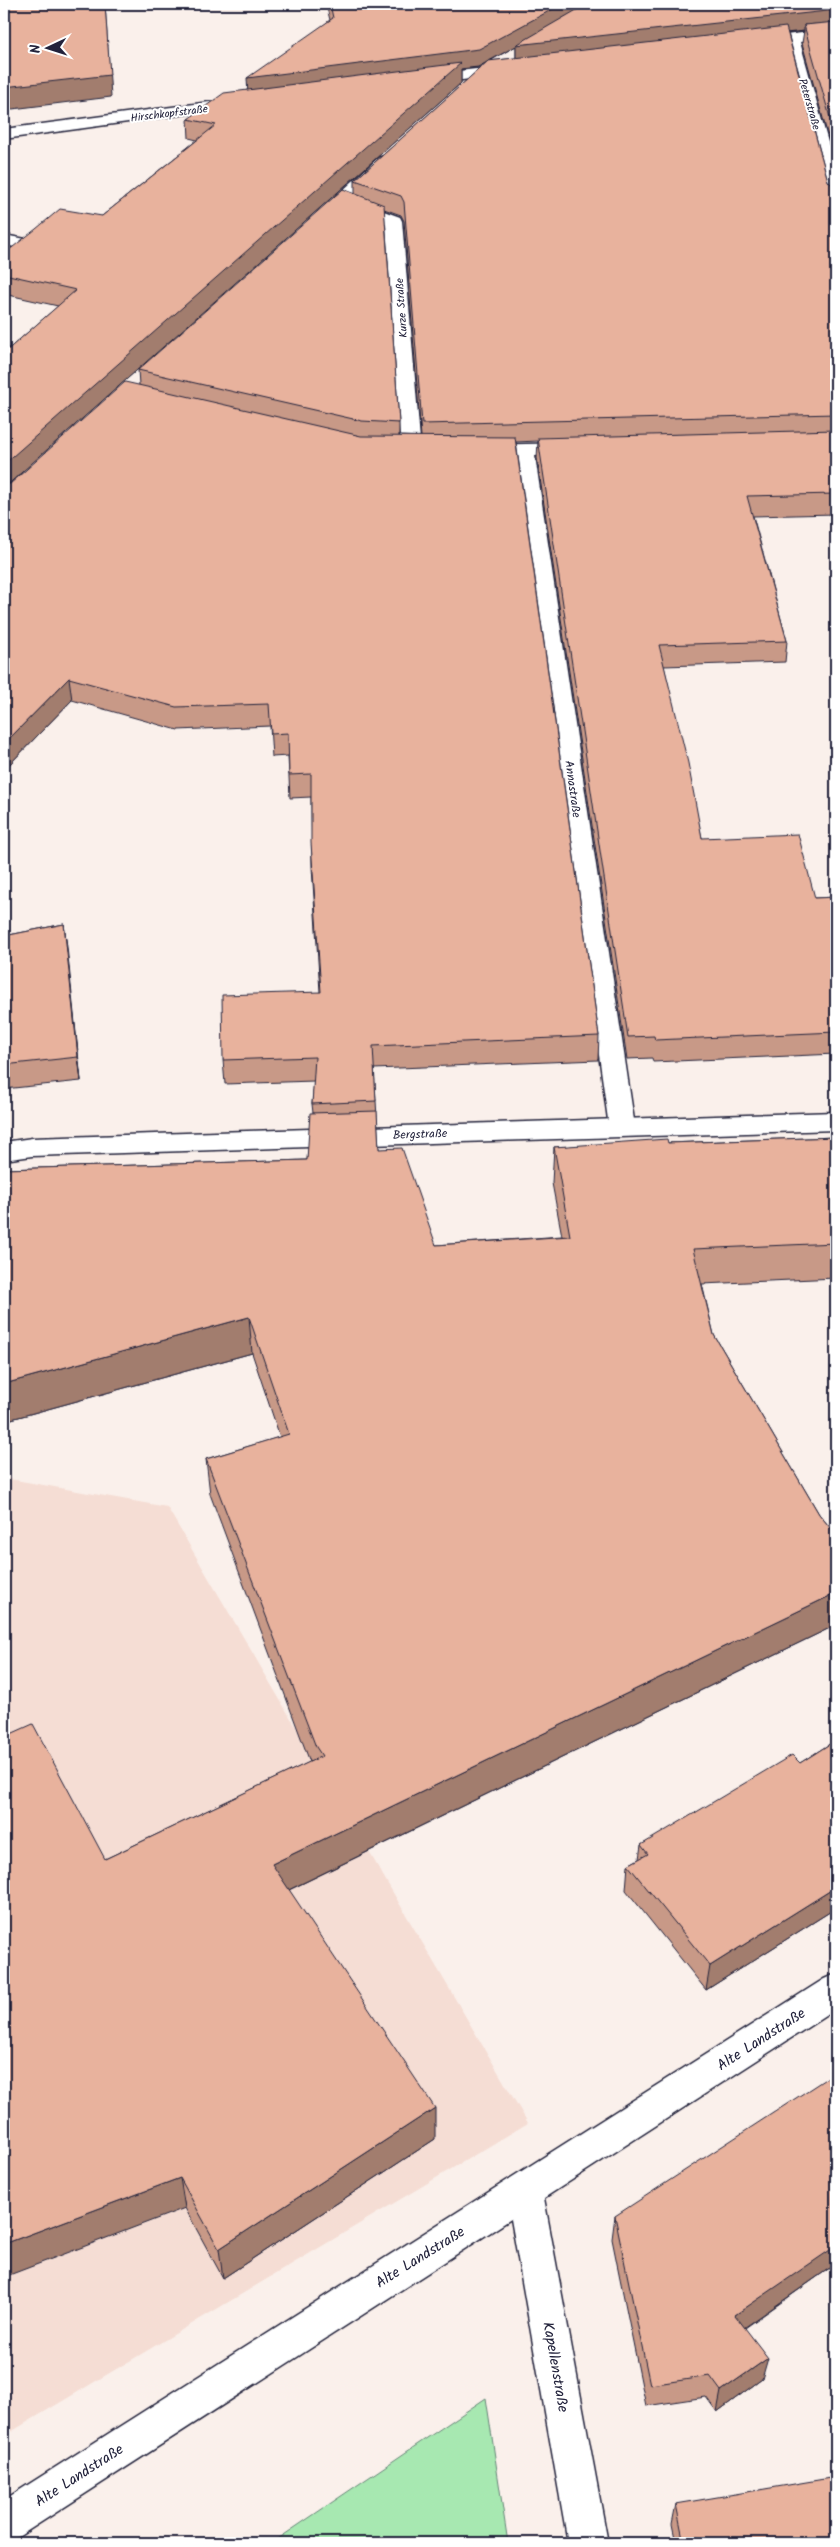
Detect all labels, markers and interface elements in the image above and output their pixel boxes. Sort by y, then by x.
north arrow [22,22,72,72]
text: N [25,44,47,54]
street label: Peterstraße [793,76,825,132]
street label: Hirschkopfstraße [129,100,209,128]
street label: Kurze Straße [391,277,413,338]
street label: Annastraße [559,759,586,819]
street label: Bergstraße [392,1124,448,1145]
street label: Alte Landstraße [712,2002,811,2078]
street label: Alte Landstraße [371,2221,470,2295]
street label: Kapellenstraße [535,2320,575,2415]
street label: Alte Landstraße [30,2438,129,2514]

